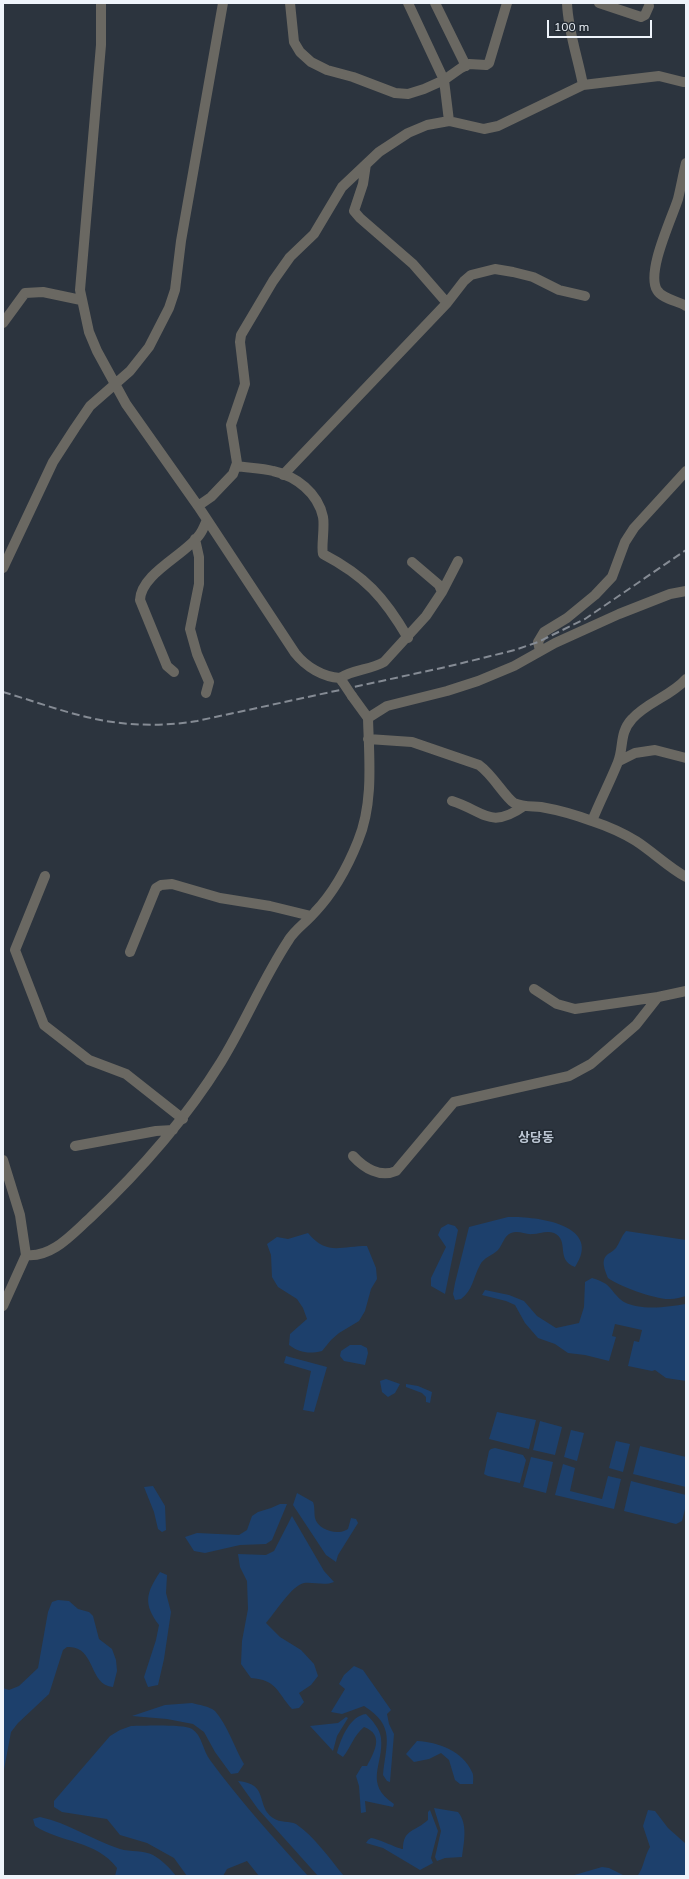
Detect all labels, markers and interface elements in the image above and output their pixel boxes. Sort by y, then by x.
scale bar [549,12,654,38]
text: 100 m [554,19,589,34]
district label: 상당동 [518,1130,554,1146]

